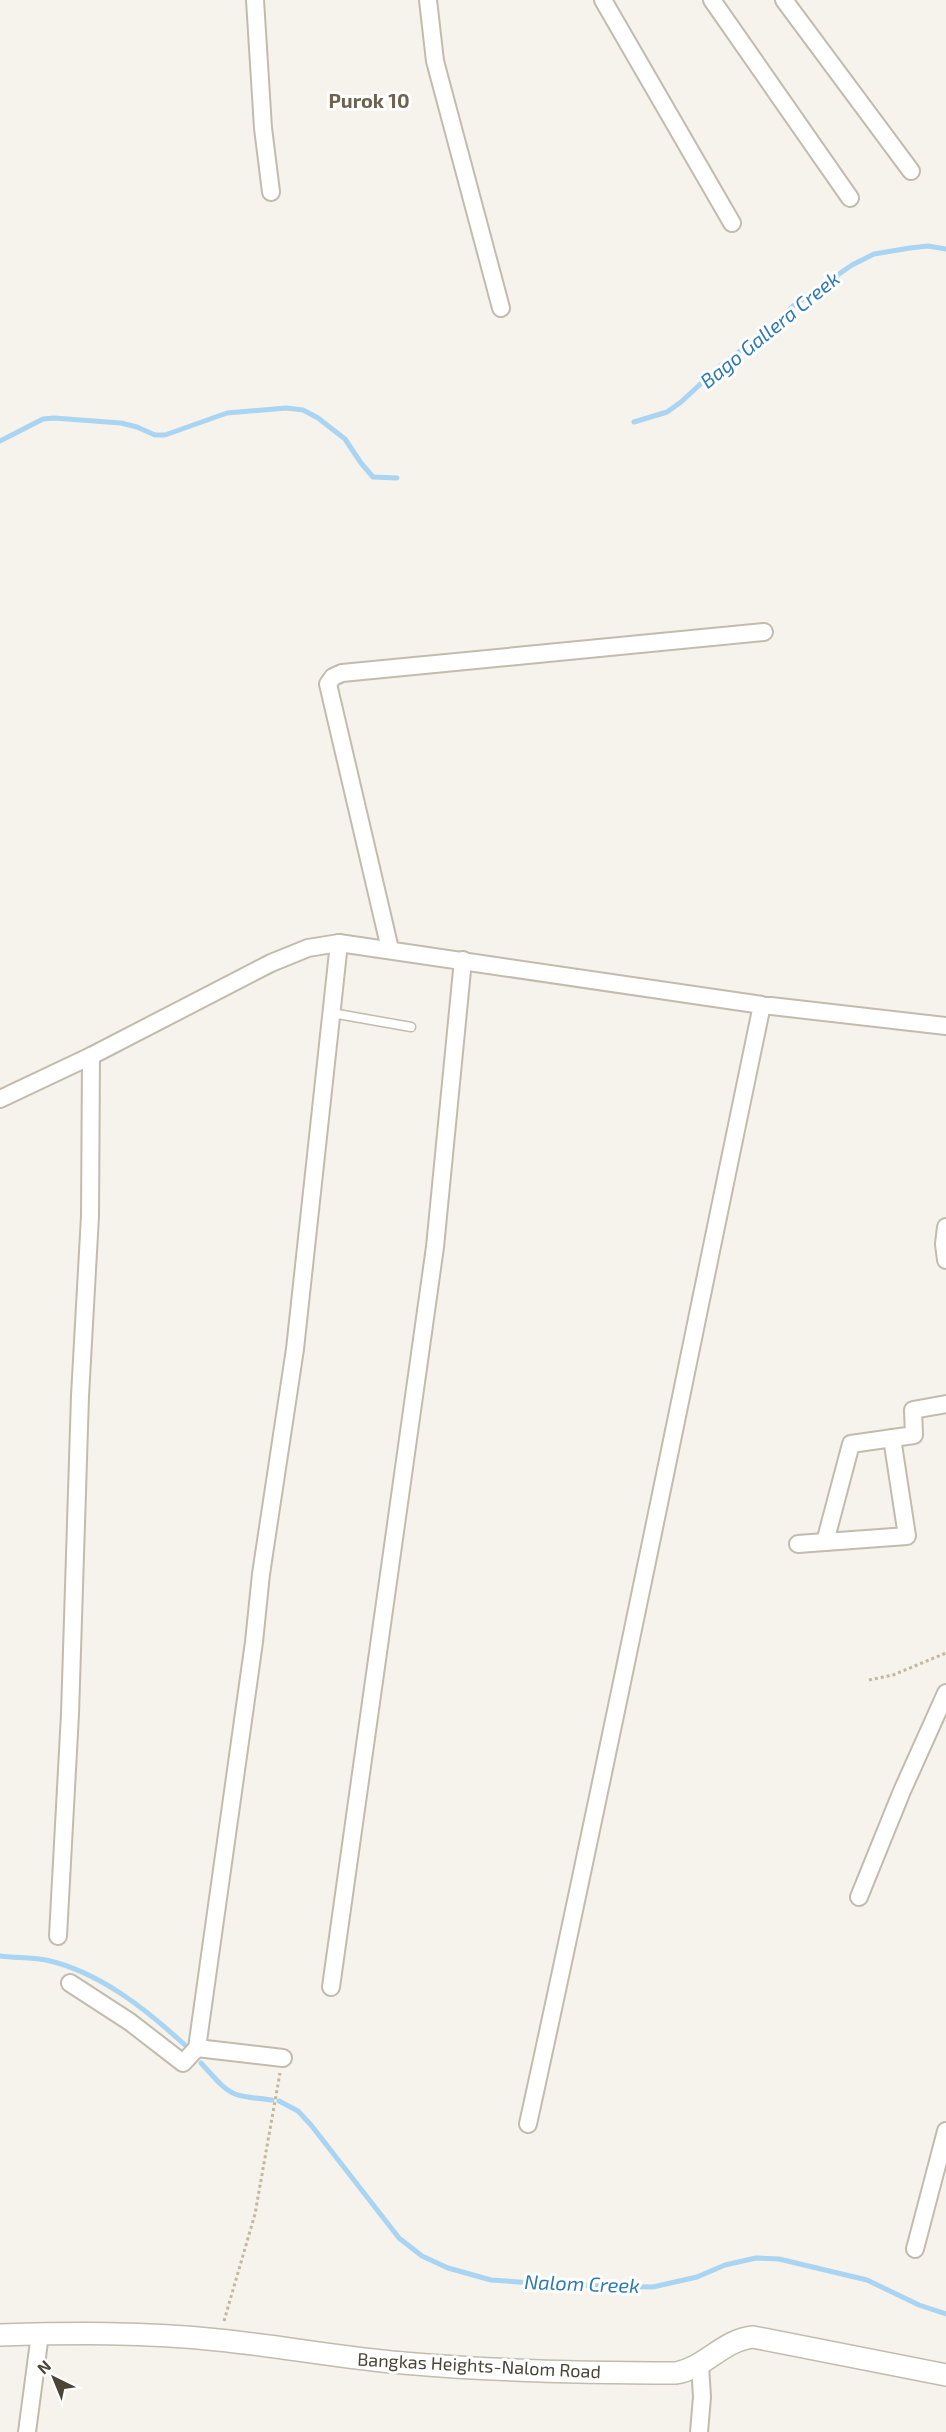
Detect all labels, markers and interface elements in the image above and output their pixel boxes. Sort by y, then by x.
district label: Purok 10 [328,88,410,112]
water label: Bago Gallera Creek [695,266,844,393]
water label: Nalom Creek [524,2269,640,2297]
north arrow [24,2348,84,2408]
street label: Bangkas Heights-Nalom Road [357,2348,601,2382]
text: N [33,2356,54,2378]

